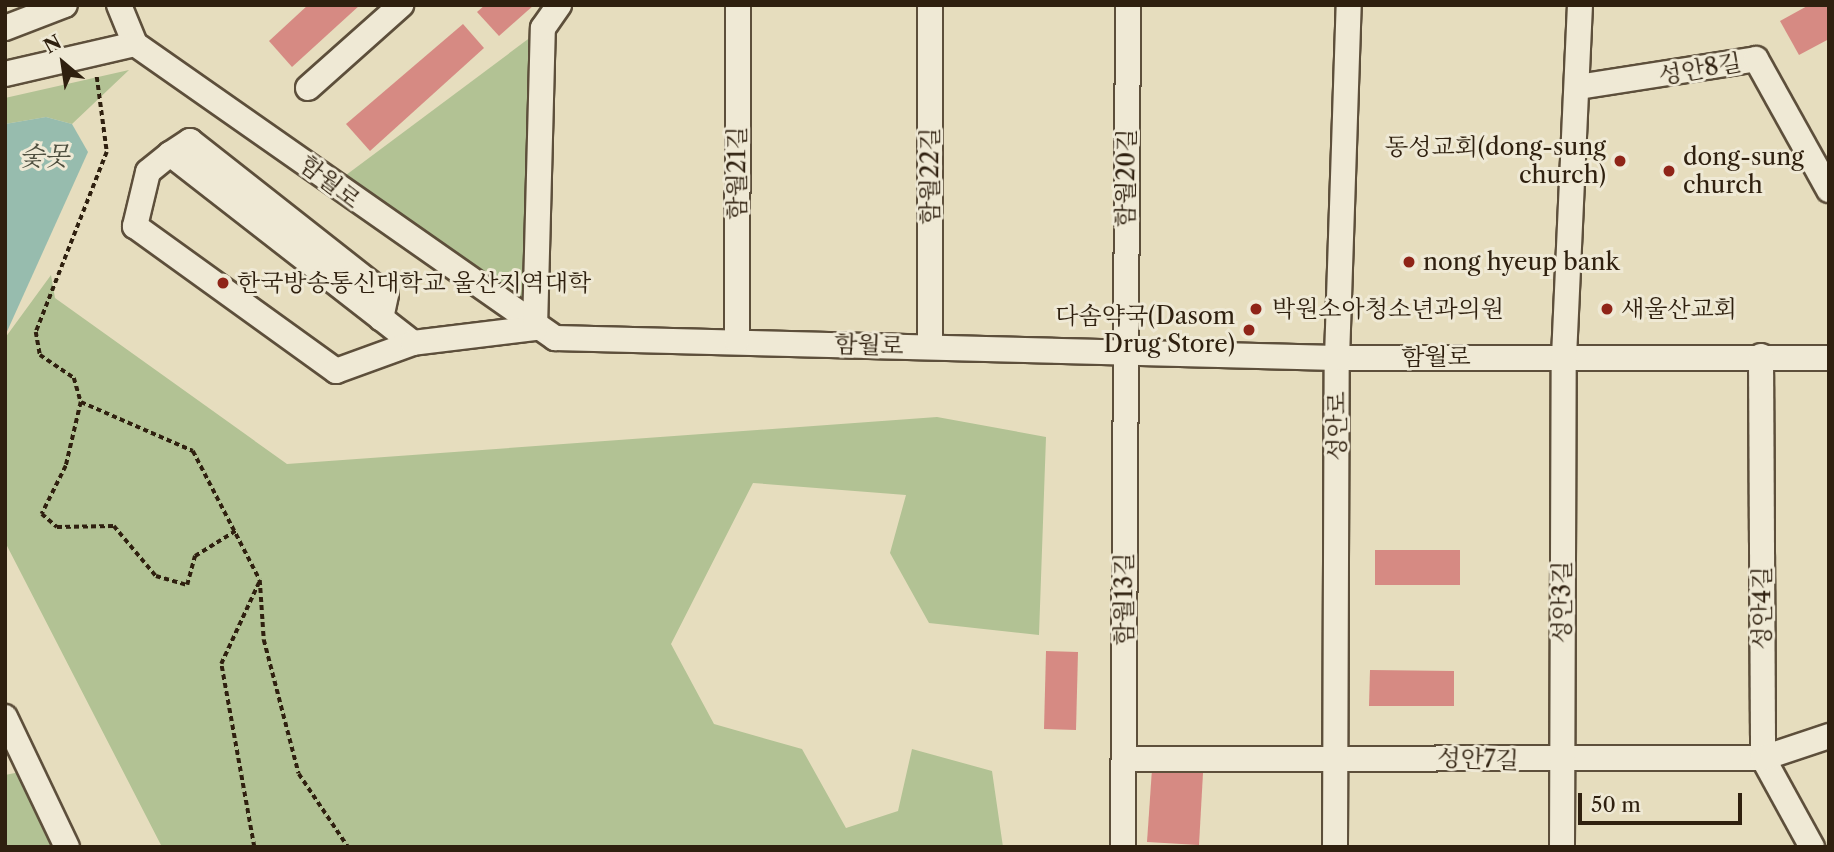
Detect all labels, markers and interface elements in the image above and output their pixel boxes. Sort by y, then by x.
north arrow [28,28,98,98]
text: N [40,30,65,58]
street label: 성안8길 [1656,48,1744,90]
street label: 함월21길 [723,126,751,220]
street label: 함월22길 [916,127,944,225]
street label: 함월20길 [1111,128,1141,228]
place label: 동성교회(dong-sung church) [1385,133,1606,189]
water label: 숯못 [19,141,69,173]
place label: dong-sung church [1683,143,1804,199]
street label: 함월로 [294,149,366,215]
marker: 동성교회(dong-sung church) [1612,153,1628,169]
marker: dong-sung church [1661,163,1677,179]
place label: nong hyeup bank [1423,248,1619,276]
marker: nong hyeup bank [1401,254,1417,270]
place label: 한국방송통신대학교 울산지역대학 [237,269,591,297]
marker: 한국방송통신대학교 울산지역대학 [215,275,231,291]
place label: 박원소아청소년과의원 [1272,295,1504,323]
place label: 새울산교회 [1621,295,1737,323]
marker: 박원소아청소년과의원 [1246,299,1266,319]
marker: 새울산교회 [1599,301,1615,317]
place label: 다솜약국(Dasom Drug Store) [1055,302,1235,358]
marker: 다솜약국(Dasom Drug Store) [1241,322,1257,338]
street label: 함월로 [834,329,904,361]
street label: 함월로 [1401,343,1471,371]
street label: 성안로 [1323,391,1351,461]
street label: 함월13길 [1110,553,1138,645]
street label: 성안3길 [1548,561,1576,643]
street label: 성안4길 [1748,566,1776,650]
street label: 성안7길 [1437,743,1519,775]
scale bar [1582,778,1746,822]
text: 50 m [1591,792,1641,817]

